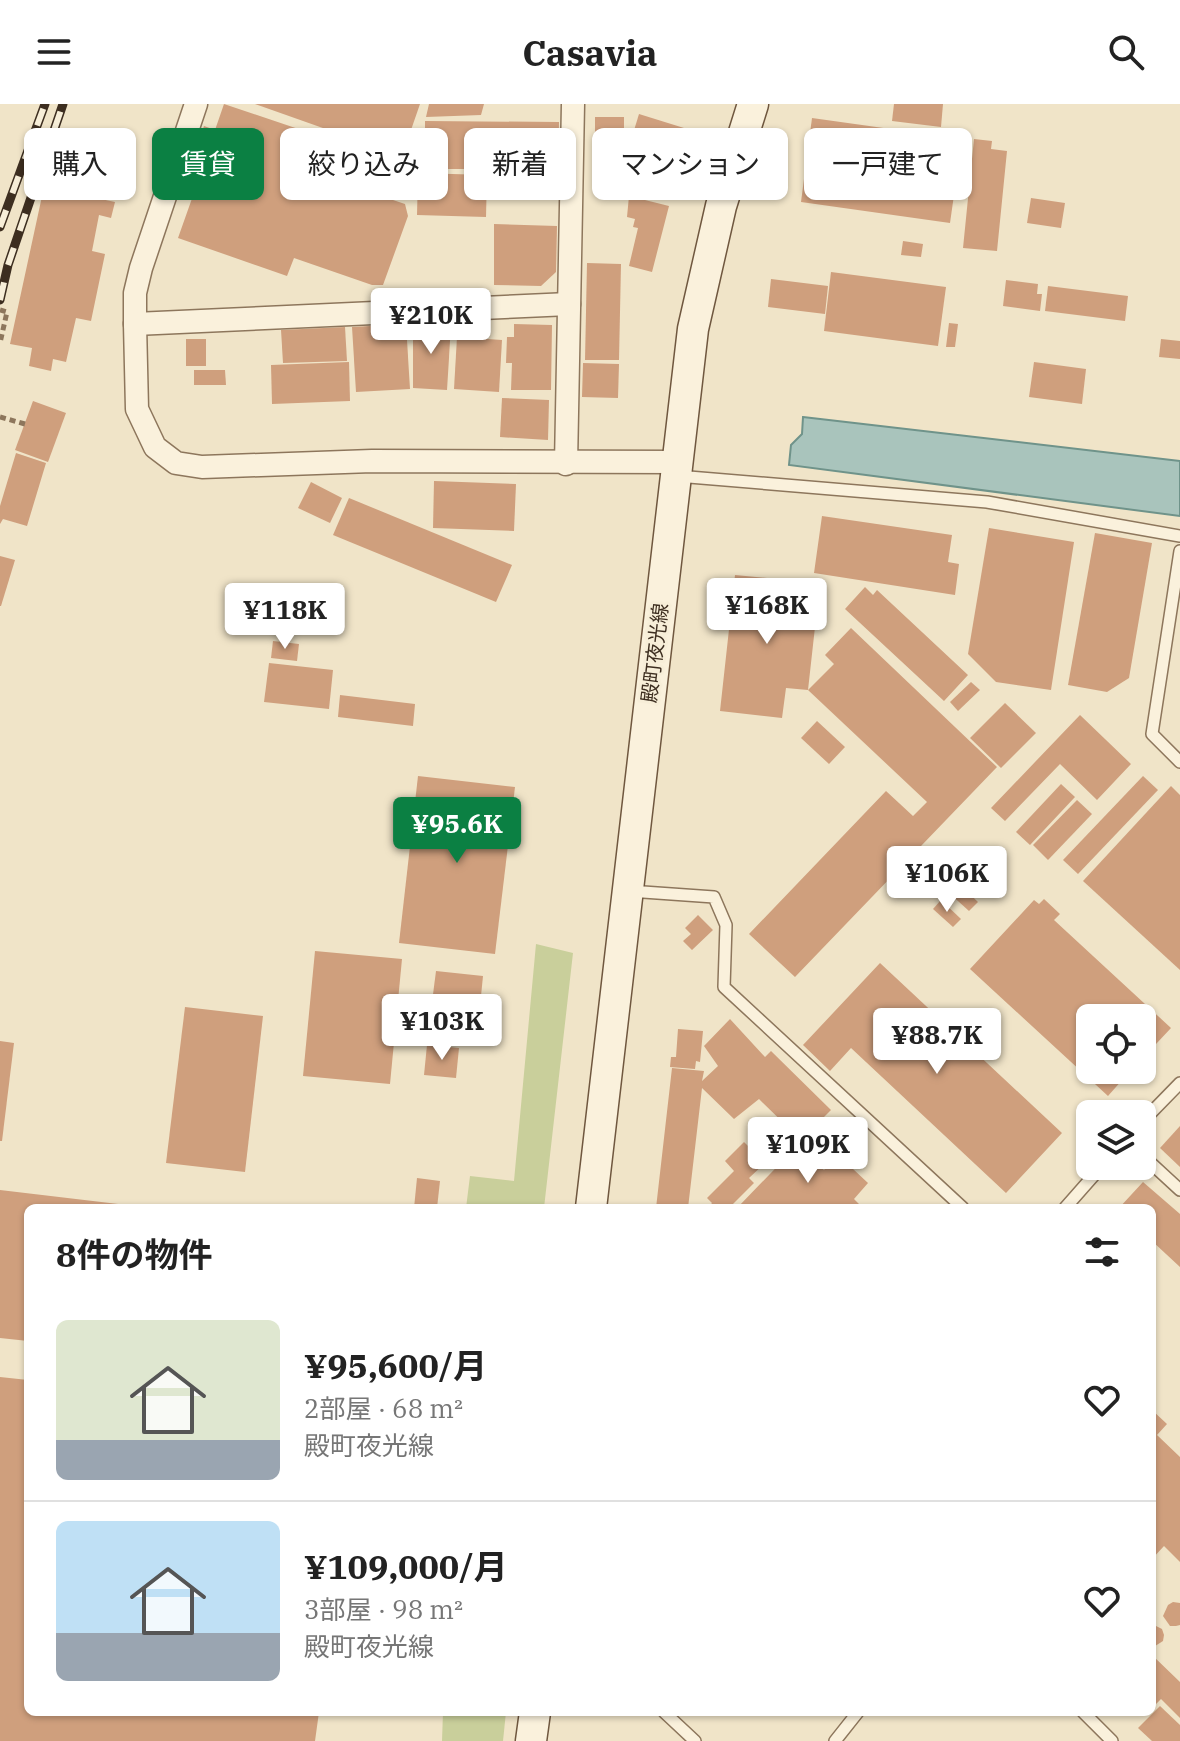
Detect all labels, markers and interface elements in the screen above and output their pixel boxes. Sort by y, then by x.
text: Casavia [522,29,658,76]
icon: menu [32,30,76,74]
icon: search [1104,30,1148,74]
chip: 購入 [24,128,136,200]
chip: 賃貸 [152,128,264,200]
chip: 絞り込み [280,128,448,200]
chip: 新着 [464,128,576,200]
chip: マンション [592,128,788,200]
chip: 一戸建て [804,128,972,200]
pin: ¥210K [375,288,487,356]
text: ¥210K [389,297,473,331]
pin: ¥168K [711,578,823,646]
pin: ¥118K [229,583,341,651]
text: ¥168K [725,587,809,621]
text: ¥118K [243,592,327,626]
street label: 殿町夜光線 [635,602,674,704]
pin: ¥95.6K [392,797,522,865]
text: ¥95.6K [411,806,503,840]
pin: ¥106K [891,846,1003,914]
text: ¥106K [905,855,989,889]
pin: ¥103K [386,994,498,1062]
text: ¥103K [400,1003,484,1037]
map controls [1076,1004,1156,1180]
button: locate [1076,1004,1156,1084]
pin: ¥88.7K [872,1008,1002,1076]
text: ¥88.7K [891,1017,983,1051]
button: layers [1076,1100,1156,1180]
pin: ¥109K [752,1117,864,1185]
text: ¥109K [766,1126,850,1160]
icon: filters [1080,1230,1124,1274]
text: 8件の物件 [56,1232,212,1276]
text: ¥95,600/月 [304,1343,487,1387]
icon: home [120,1352,216,1448]
icon: heart [1080,1378,1124,1422]
text: 2部屋 · 68 m² [304,1391,463,1425]
text: 殿町夜光線 [304,1428,434,1462]
text: ¥109,000/月 [304,1544,508,1588]
icon: home [120,1553,216,1649]
icon: heart [1080,1579,1124,1623]
text: 3部屋 · 98 m² [304,1592,463,1626]
text: 殿町夜光線 [304,1629,434,1663]

